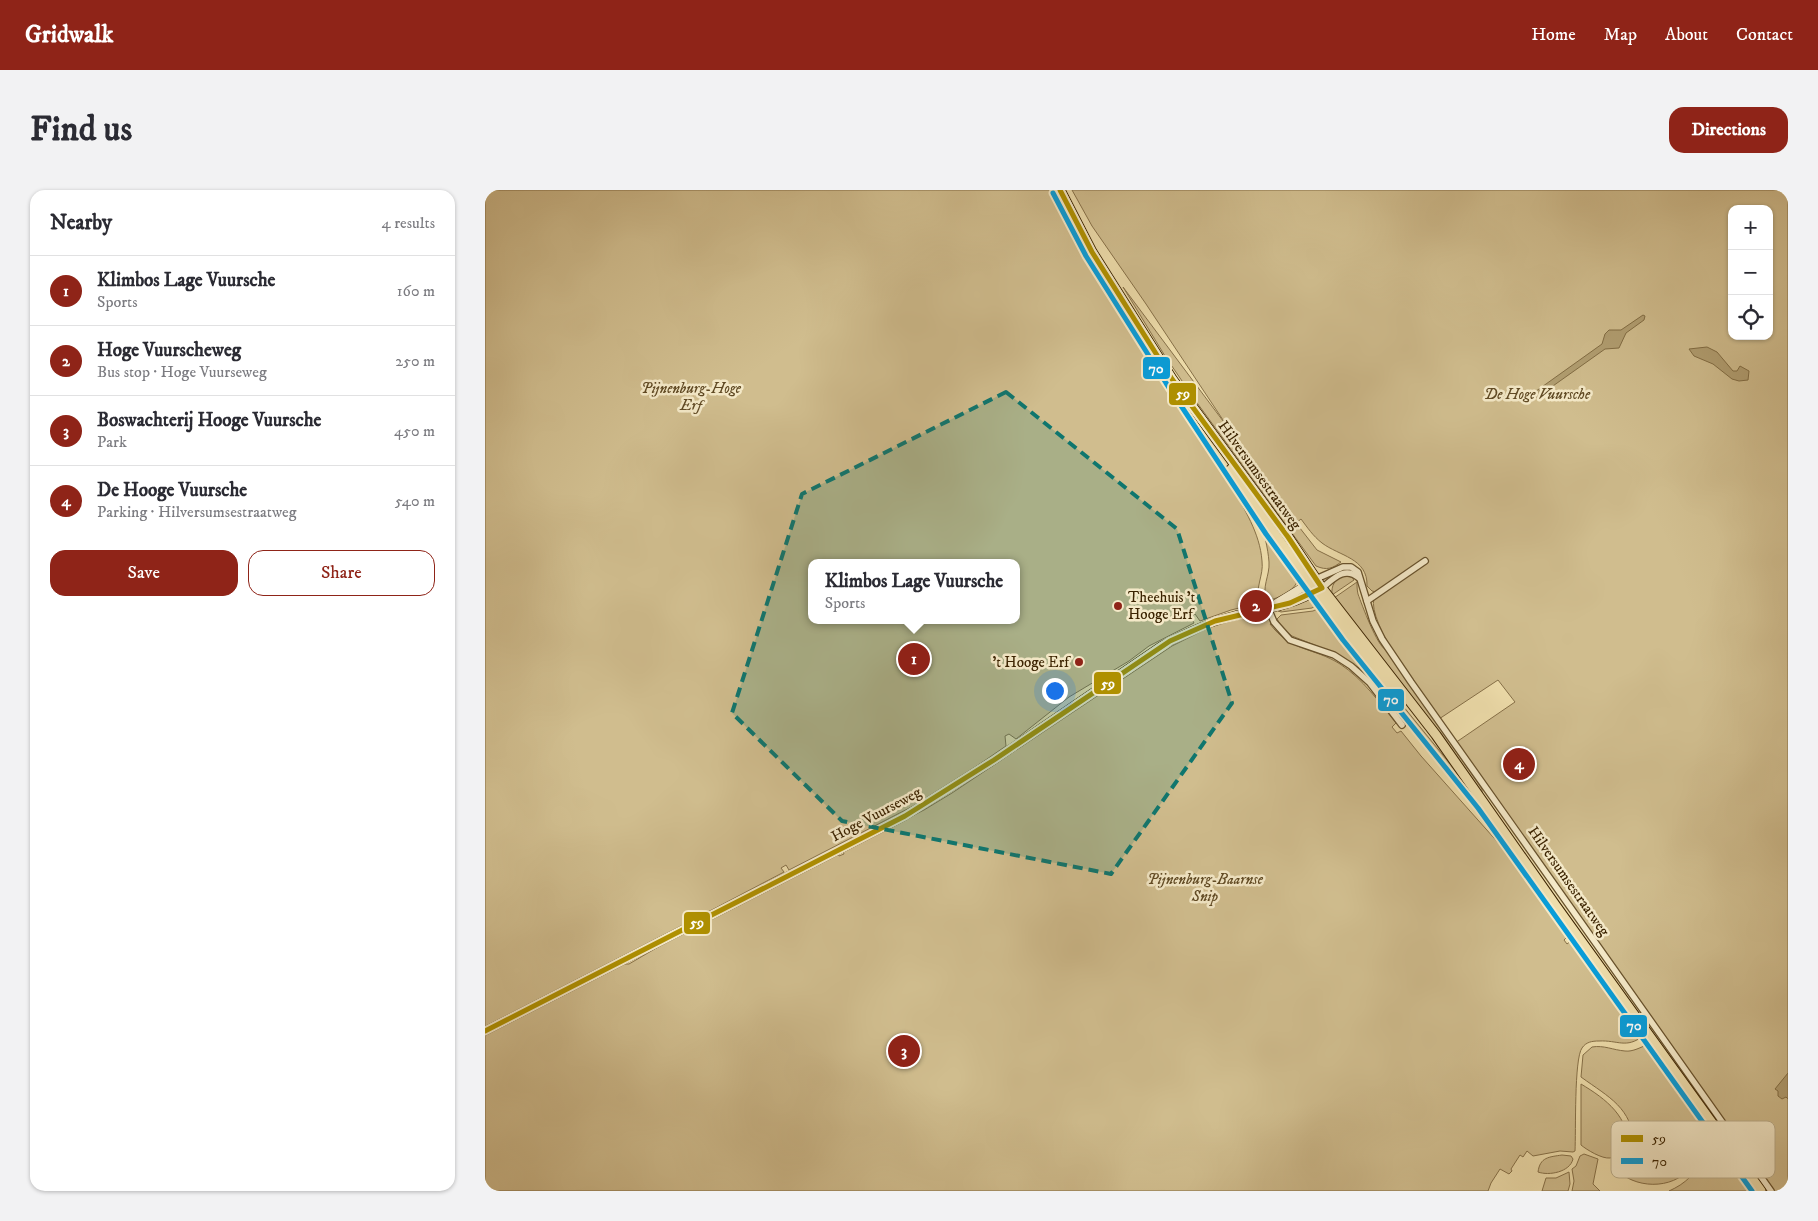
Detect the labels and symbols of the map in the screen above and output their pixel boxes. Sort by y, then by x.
line badge: 70 [1142,356,1171,380]
text: 70 [1149,360,1164,378]
park label: Pijnenburg-Hoge Erf [641,379,742,415]
line badge: 59 [1168,382,1197,406]
text: 59 [1175,385,1190,403]
park label: De Hoge Vuursche [1484,385,1591,404]
street label: Hilversumsestraatweg [1214,417,1306,534]
pin: 2 [1240,587,1272,625]
place label: Theehuis 't Hooge Erf [1128,588,1195,624]
marker: Theehuis 't Hooge Erf [1112,600,1124,612]
pin: 1 [898,640,930,678]
place label: 't Hooge Erf [993,653,1071,672]
marker: 't Hooge Erf [1073,656,1085,668]
line badge: 59 [1093,671,1122,695]
text: 59 [1100,675,1115,693]
your location [1042,678,1068,704]
line badge: 70 [1377,688,1405,712]
text: 70 [1384,691,1399,709]
pin: 4 [1503,745,1535,783]
street label: Hoge Vuurseweg [828,782,925,846]
street label: Hilversumsestraatweg [1524,823,1614,941]
park label: Pijnenburg-Baarnse Snip [1147,870,1264,906]
line badge: 59 [683,911,711,935]
text: 59 [689,914,704,932]
line badge: 70 [1619,1014,1648,1038]
text: 70 [1627,1017,1642,1035]
pin: 3 [888,1032,920,1070]
legend [1611,1121,1775,1178]
text: 59 [1652,1130,1666,1148]
text: 70 [1652,1153,1667,1171]

